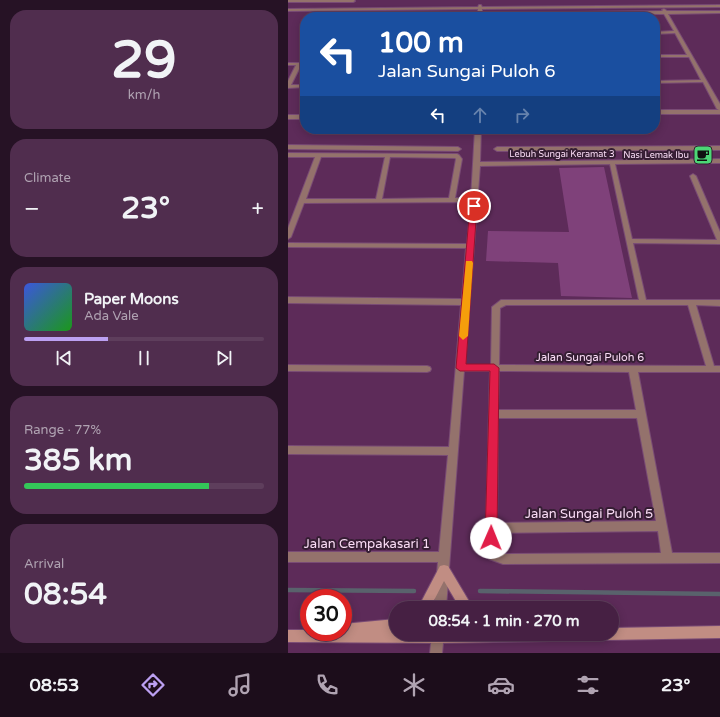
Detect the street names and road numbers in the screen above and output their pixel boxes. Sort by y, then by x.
street label: Lebuh Sungai Keramat 3 [509,149,615,160]
street label: Jalan Sungai Puloh 6 [536,351,644,364]
street label: Jalan Sungai Puloh 5 [525,506,653,522]
street label: Jalan Cempakasari 1 [304,536,430,552]

